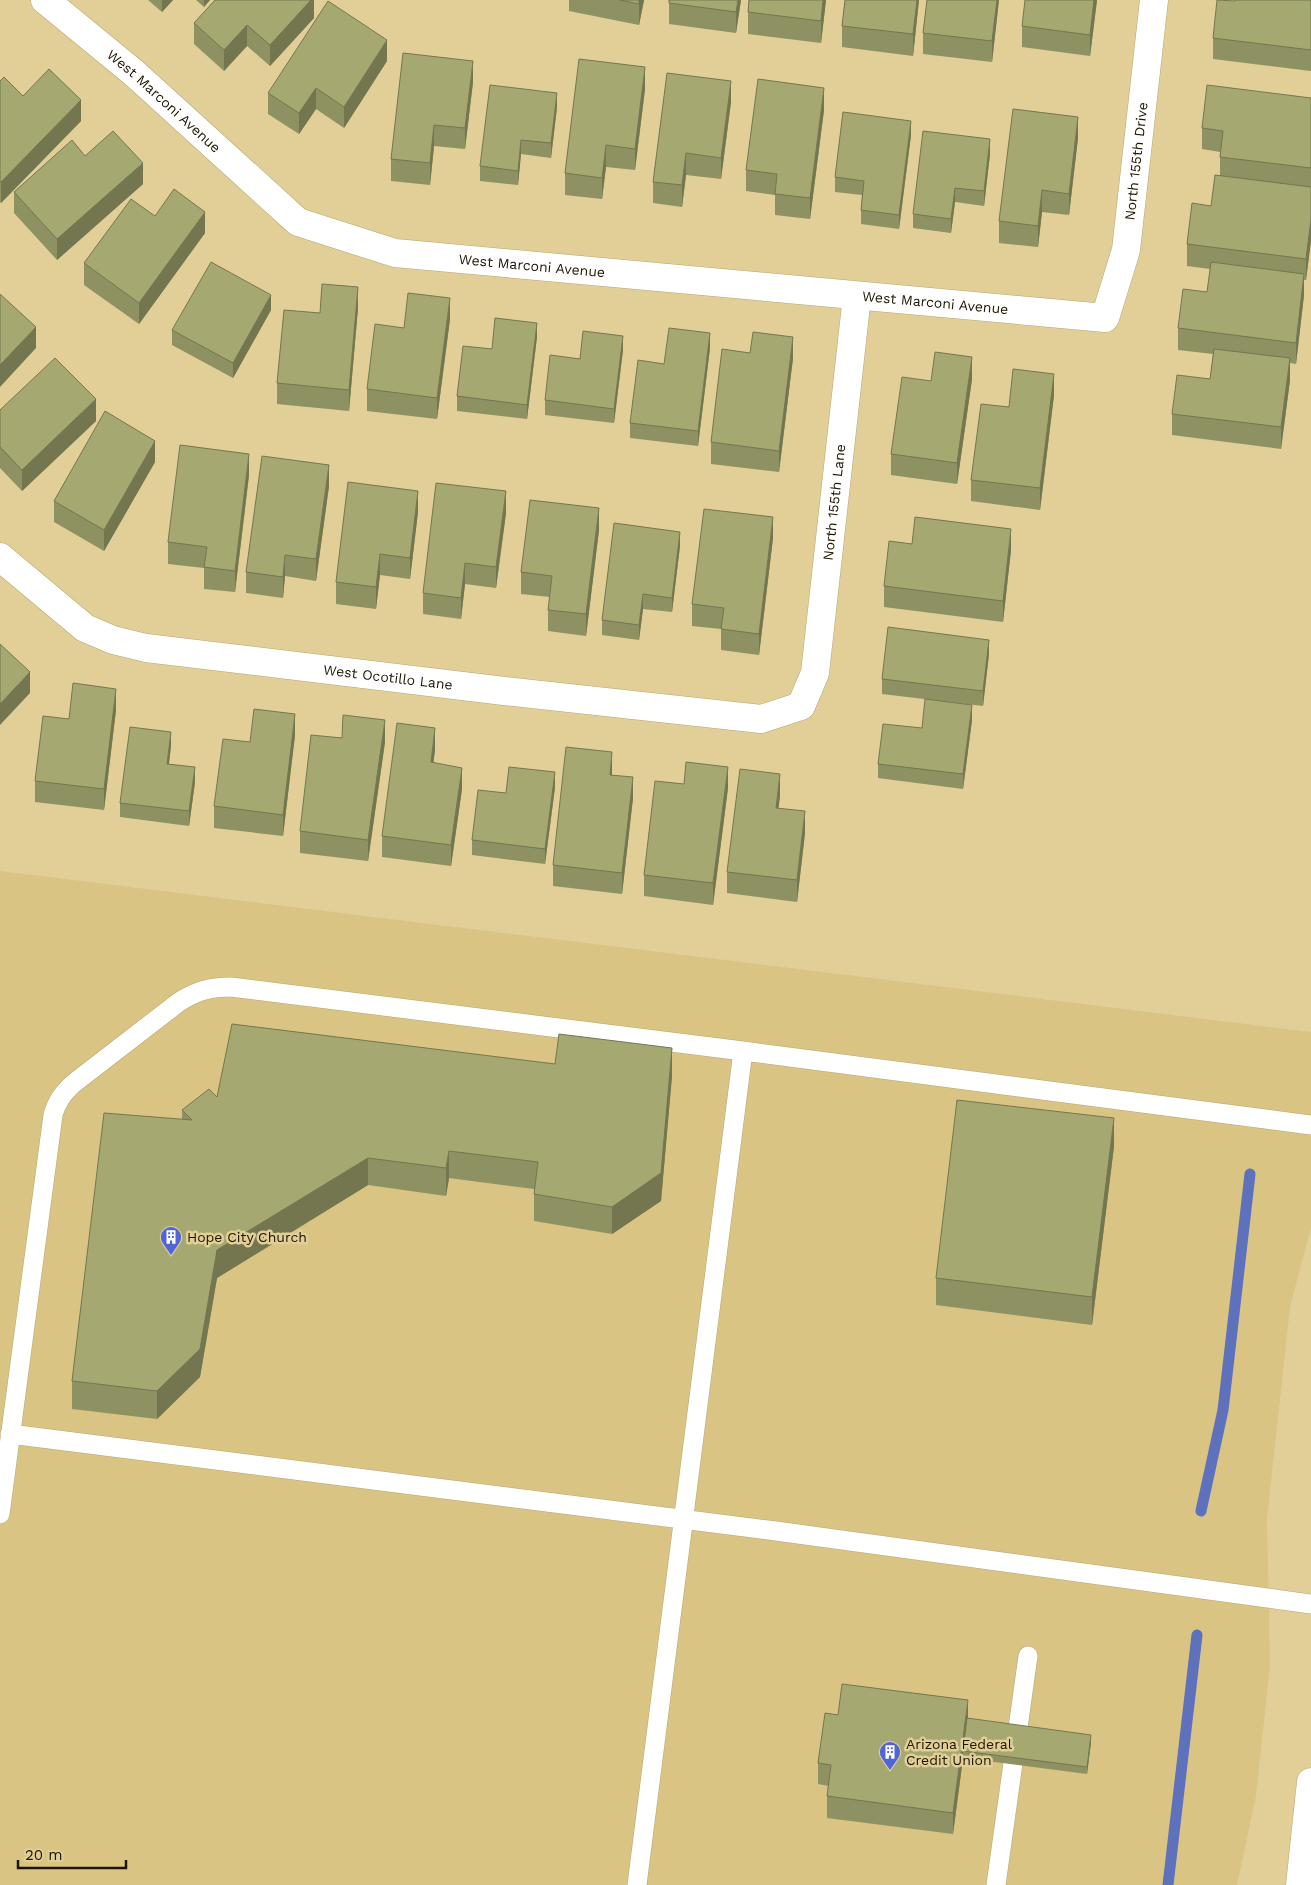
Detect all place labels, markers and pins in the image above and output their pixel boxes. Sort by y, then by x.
building icon: Hope City Church [159,1225,183,1256]
place label: Hope City Church [187,1229,307,1245]
place label: Arizona Federal Credit Union [906,1736,1013,1768]
building icon: Arizona Federal Credit Union [878,1740,902,1771]

